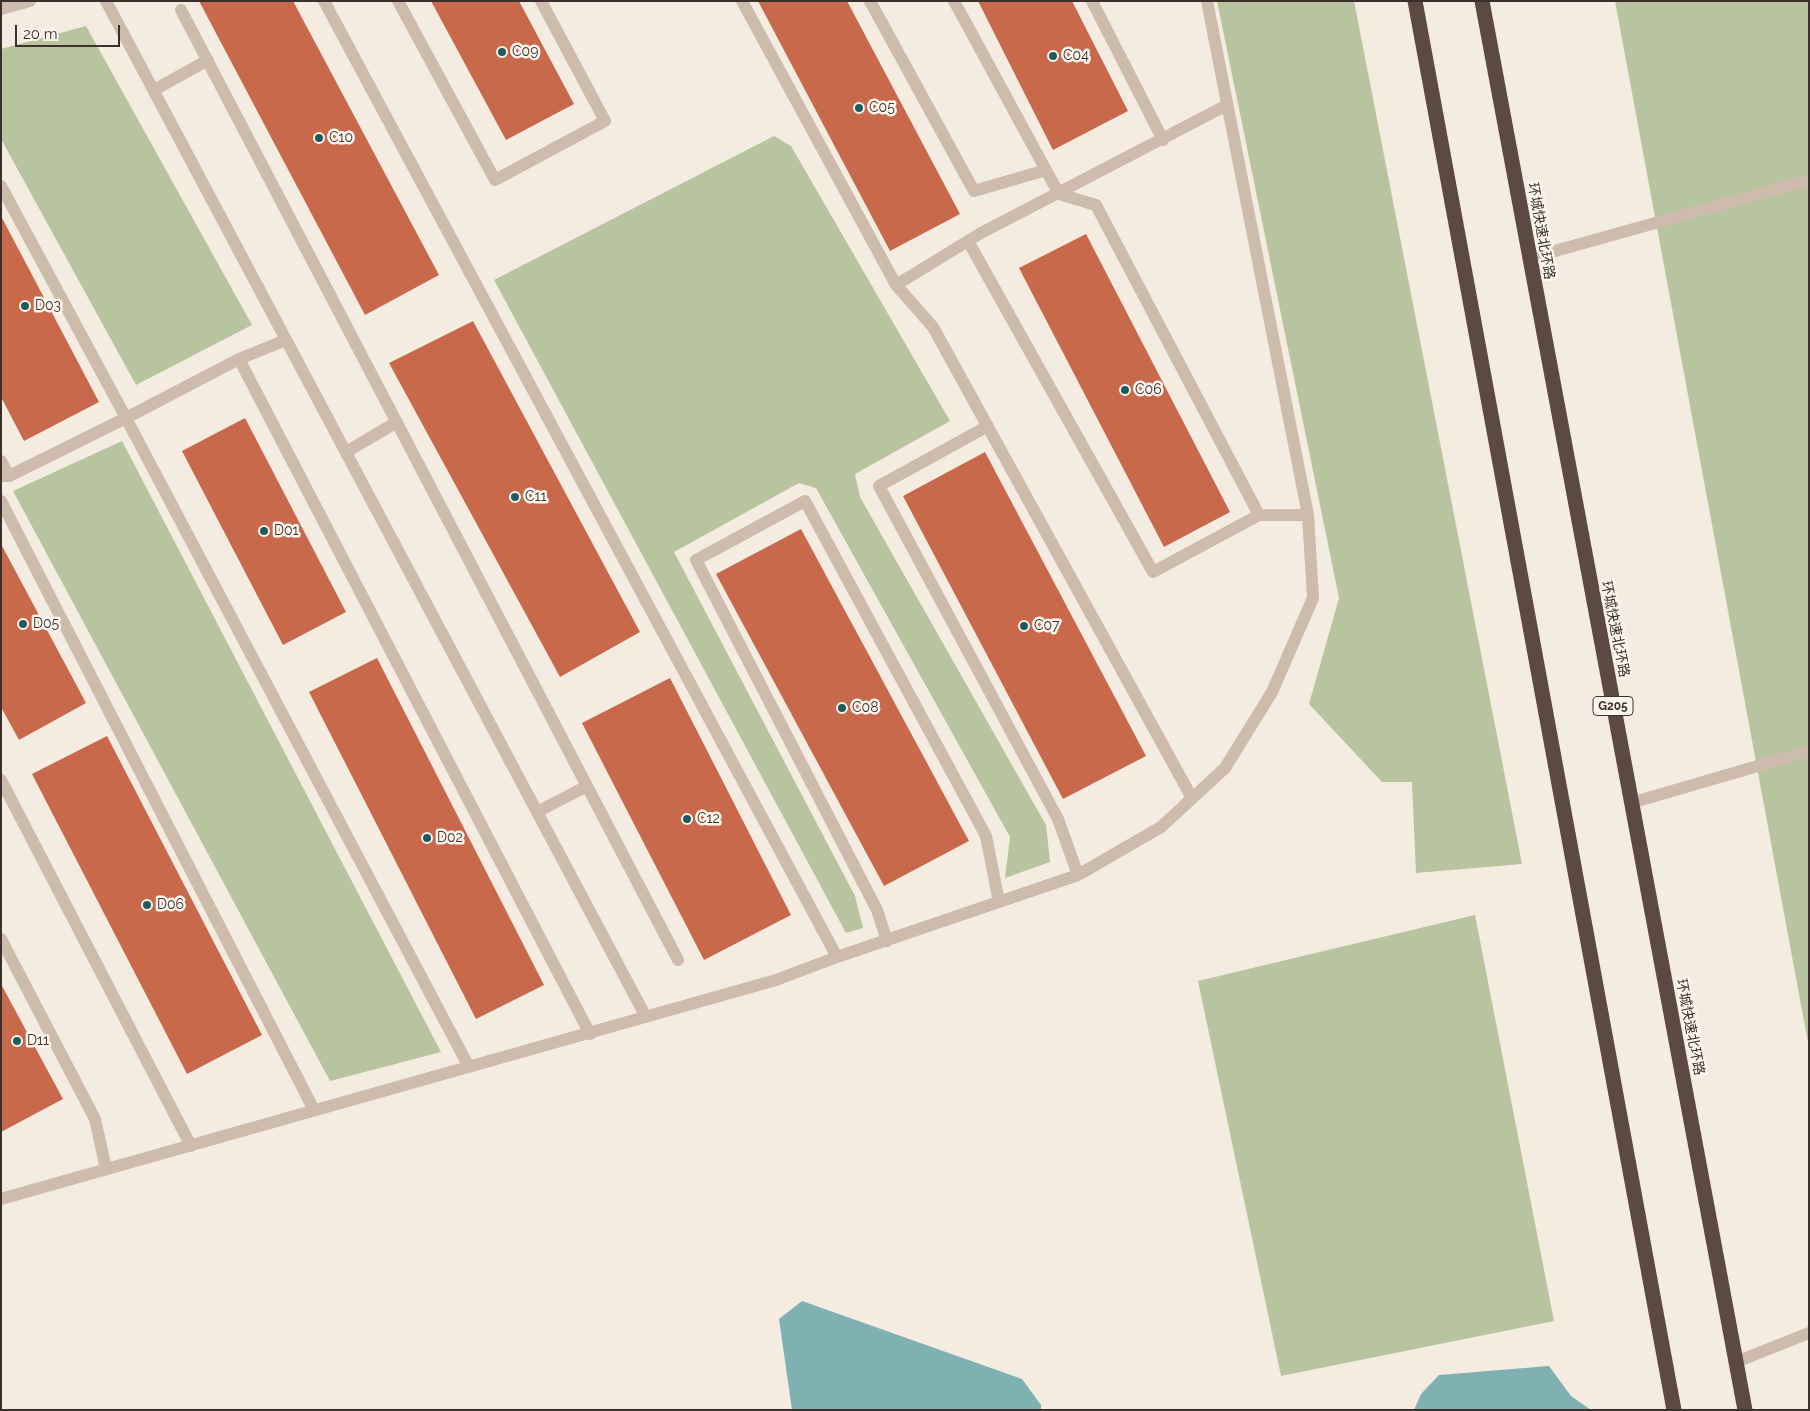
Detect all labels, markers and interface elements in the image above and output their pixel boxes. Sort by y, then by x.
scale bar [18,15,122,47]
text: 20 m [23,25,58,43]
place label: C09 [512,44,538,60]
marker: C09 [496,46,508,58]
place label: C04 [1063,48,1089,64]
marker: C04 [1047,50,1059,62]
place label: C05 [869,100,895,116]
marker: C05 [853,102,865,114]
place label: C10 [329,130,353,146]
marker: C10 [313,132,325,144]
street label: 环城快速北环路 [1524,181,1558,281]
place label: D03 [35,298,61,314]
marker: D03 [19,300,31,312]
place label: C06 [1135,382,1162,398]
marker: C06 [1119,384,1131,396]
place label: C11 [525,489,547,505]
marker: C11 [509,491,521,503]
place label: D01 [274,523,299,539]
marker: D01 [258,525,270,537]
street label: 环城快速北环路 [1597,579,1633,679]
place label: D05 [33,616,59,632]
marker: D05 [17,618,29,630]
place label: C07 [1034,618,1060,634]
marker: C07 [1018,620,1030,632]
road number: G205 [1593,696,1633,716]
place label: C08 [852,700,878,716]
marker: C08 [836,702,848,714]
place label: C12 [697,811,720,827]
marker: C12 [681,813,693,825]
place label: D02 [437,830,463,846]
marker: D02 [421,832,433,844]
place label: D06 [157,897,184,913]
marker: D06 [141,899,153,911]
street label: 环城快速北环路 [1672,977,1708,1077]
place label: D11 [27,1033,49,1049]
marker: D11 [11,1035,23,1047]

